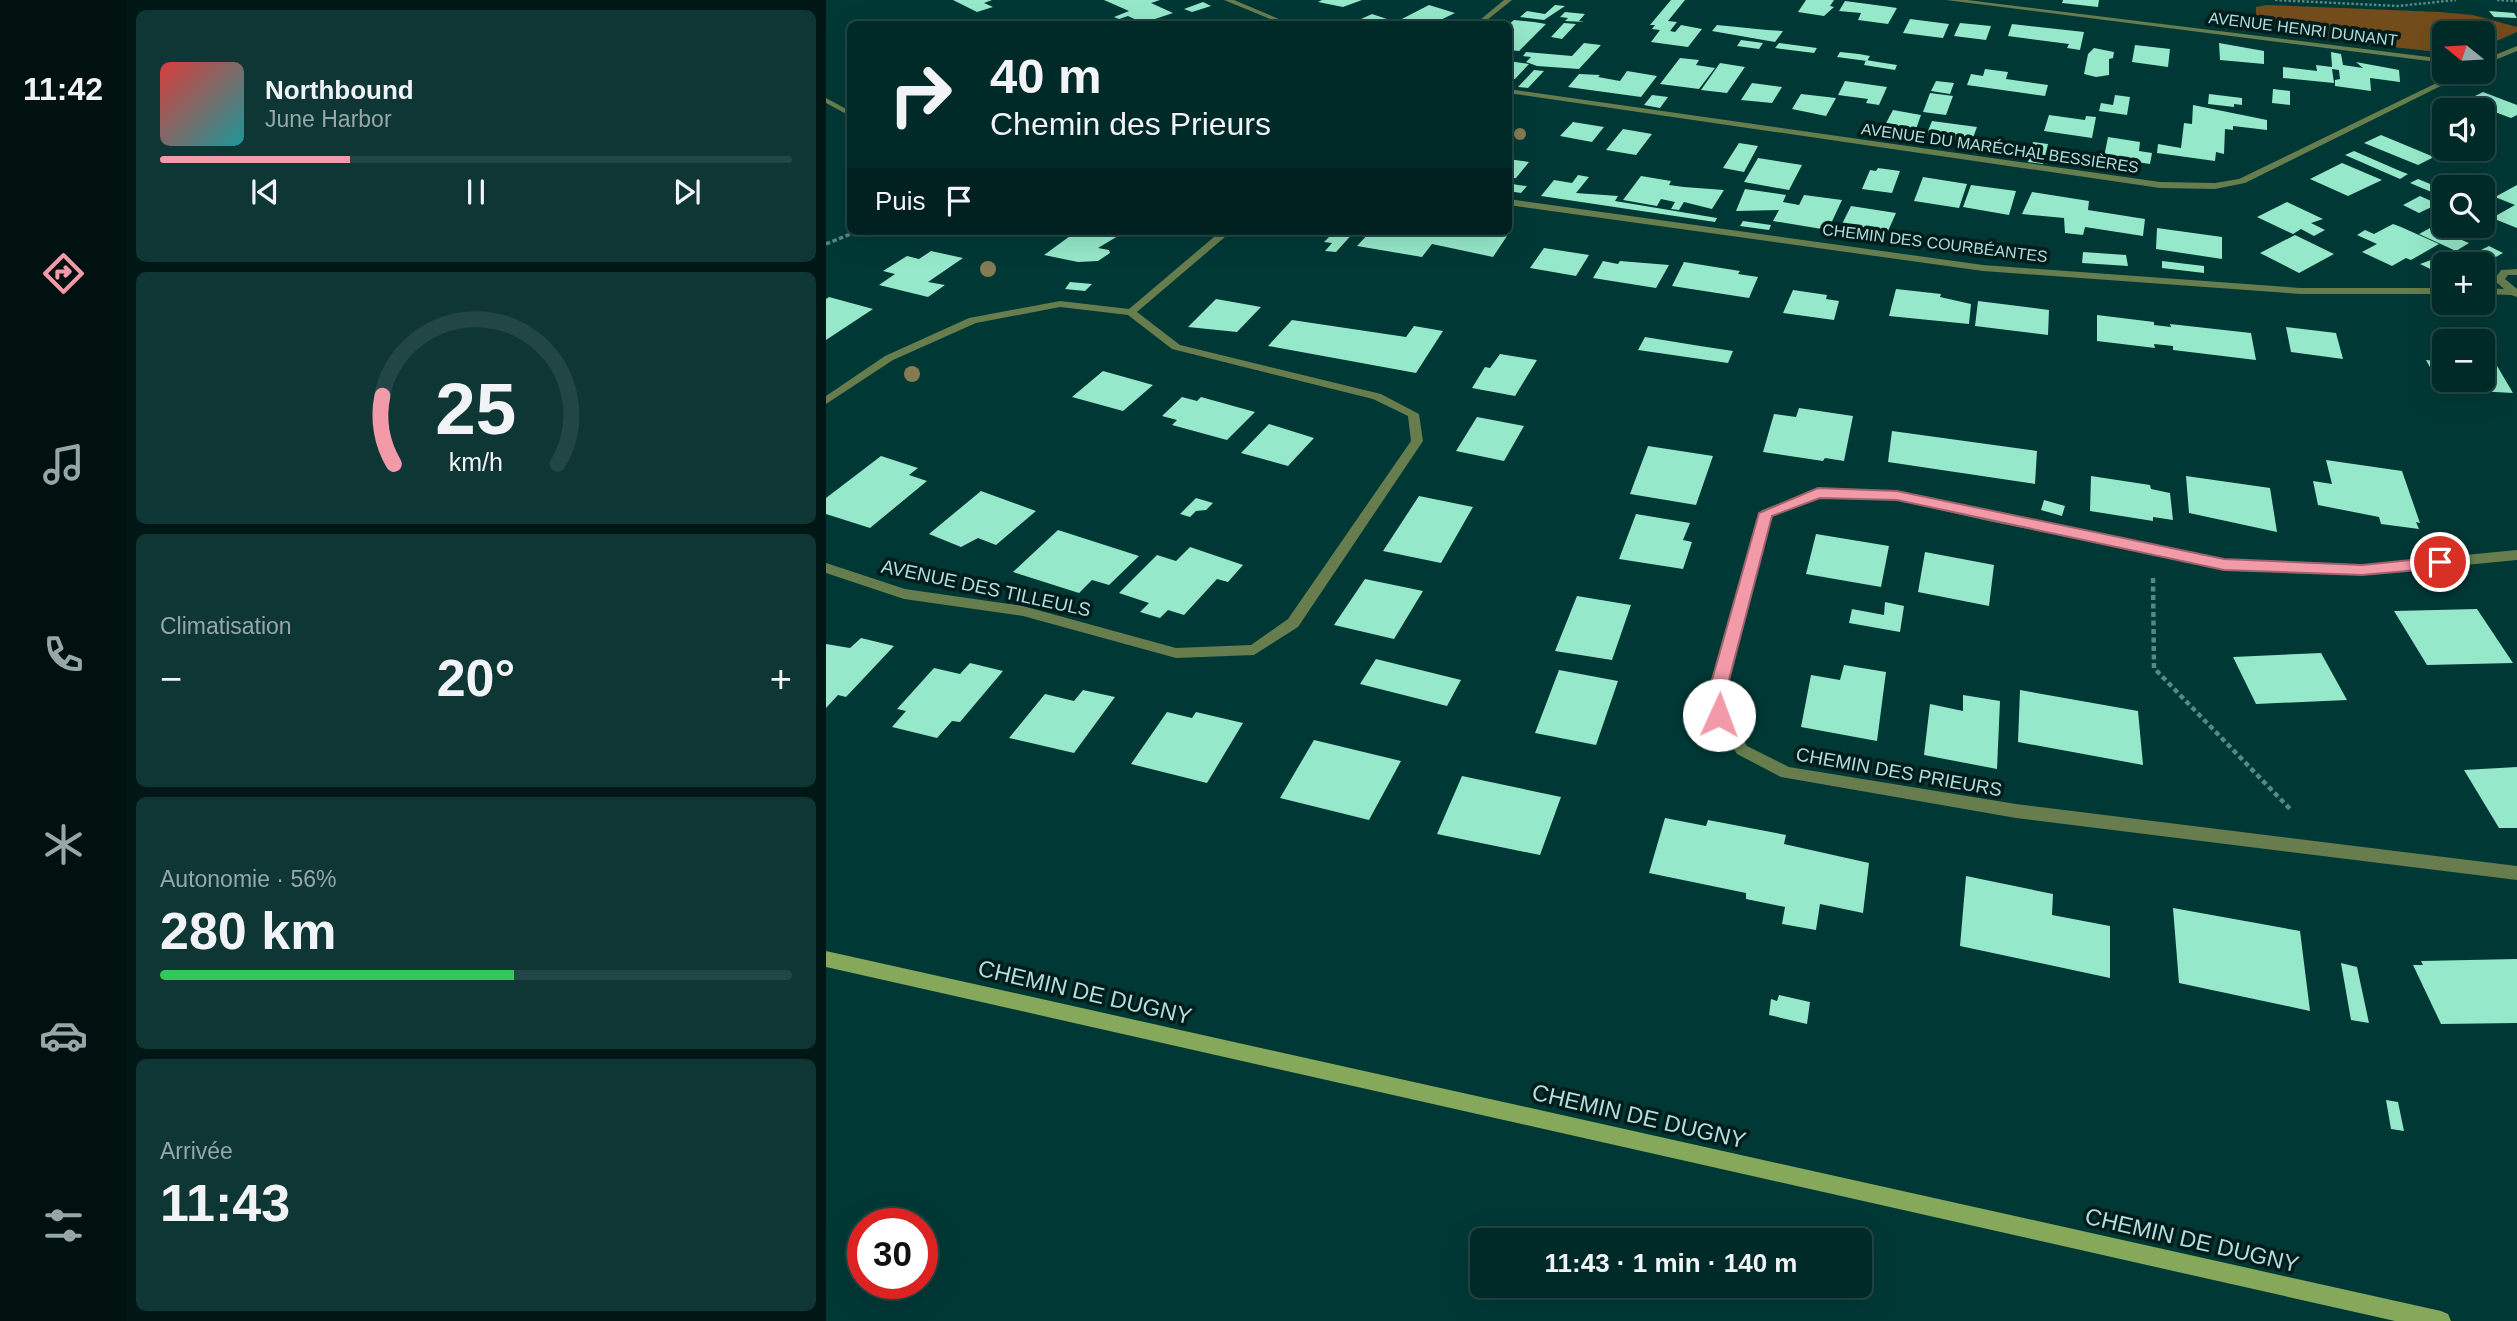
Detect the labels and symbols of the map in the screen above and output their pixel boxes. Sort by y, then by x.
street label: AVENUE HENRI DUNANT [2208,9,2399,49]
north arrow [2432,21,2496,84]
street label: AVENUE DU MARÉCHAL BESSIÈRES [1860,119,2140,176]
street label: CHEMIN DES COURBÉANTES [1821,220,2049,265]
pin [2410,532,2470,592]
street label: AVENUE DES TILLEULS [879,556,1093,620]
position arrow [1682,678,1756,752]
street label: CHEMIN DES PRIEURS [1794,744,2004,800]
street label: CHEMIN DE DUGNY [976,955,1194,1029]
street label: CHEMIN DE DUGNY [1530,1079,1748,1153]
street label: CHEMIN DE DUGNY [2083,1203,2301,1277]
speed limit sign: 30 [847,1208,938,1299]

